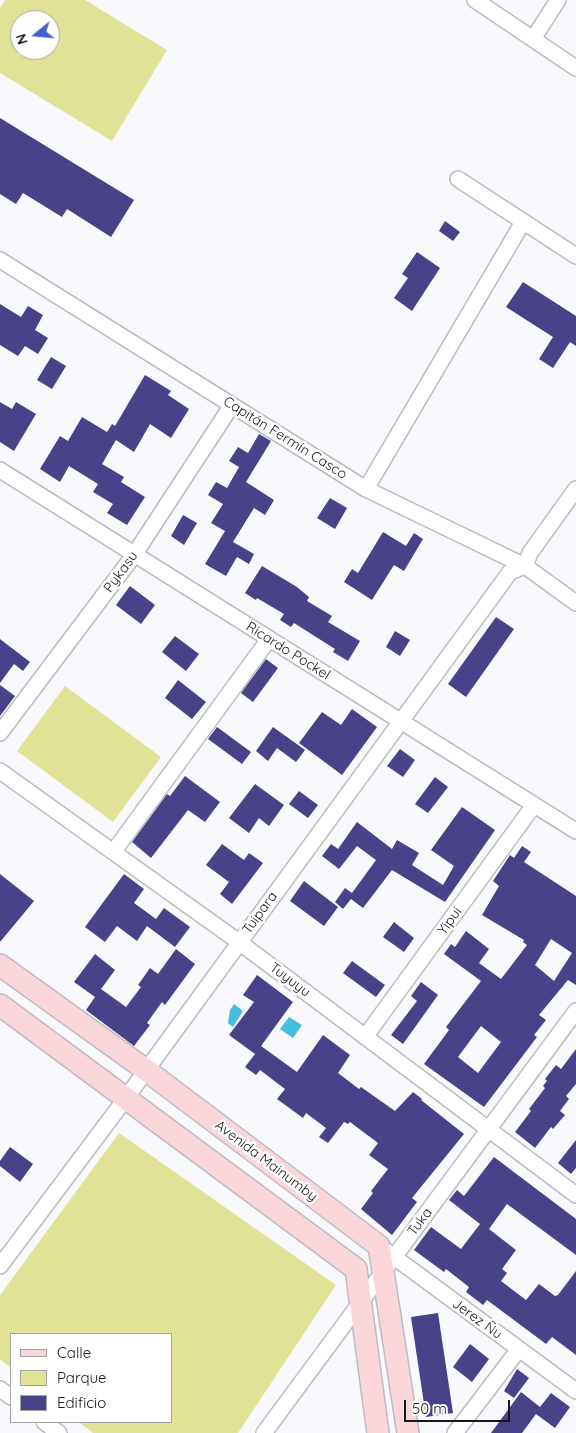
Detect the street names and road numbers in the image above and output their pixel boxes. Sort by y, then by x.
street label: Capitán Fermín Casco [220,393,350,483]
street label: Pykasu [100,548,142,596]
street label: Ricardo Pockel [243,618,333,684]
street label: Tuipara [239,888,281,938]
street label: Yipui [434,904,466,938]
street label: Tuyuyu [266,959,314,1001]
street label: Avenida Mainumby [211,1117,321,1205]
street label: Tuka [404,1205,436,1239]
street label: Jerez Ñu [449,1295,505,1343]

